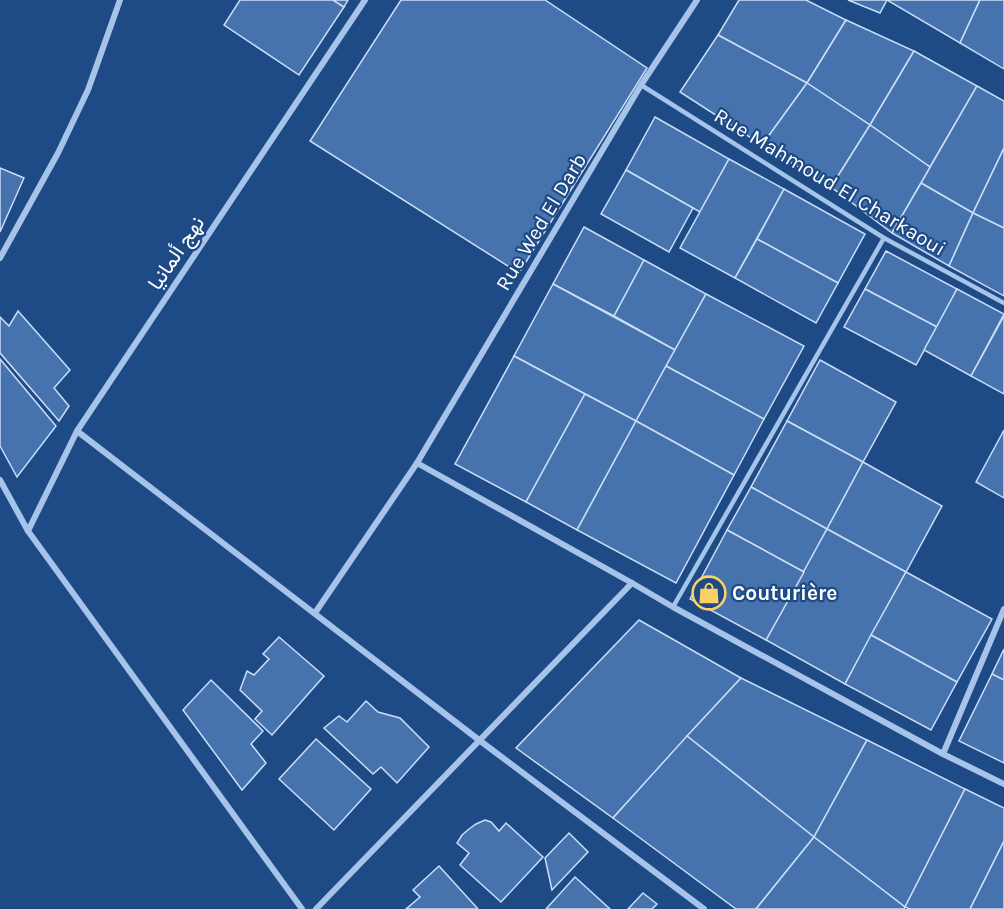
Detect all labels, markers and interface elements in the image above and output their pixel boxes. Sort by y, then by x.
street label: Rue Mahmoud El Charkaoui [710,103,950,261]
street label: Rue Wed El Darb [491,149,591,295]
street label: نهج ألمانيا [143,212,211,295]
shop icon: Couturière [691,575,727,611]
place label: Couturière [732,581,837,605]

